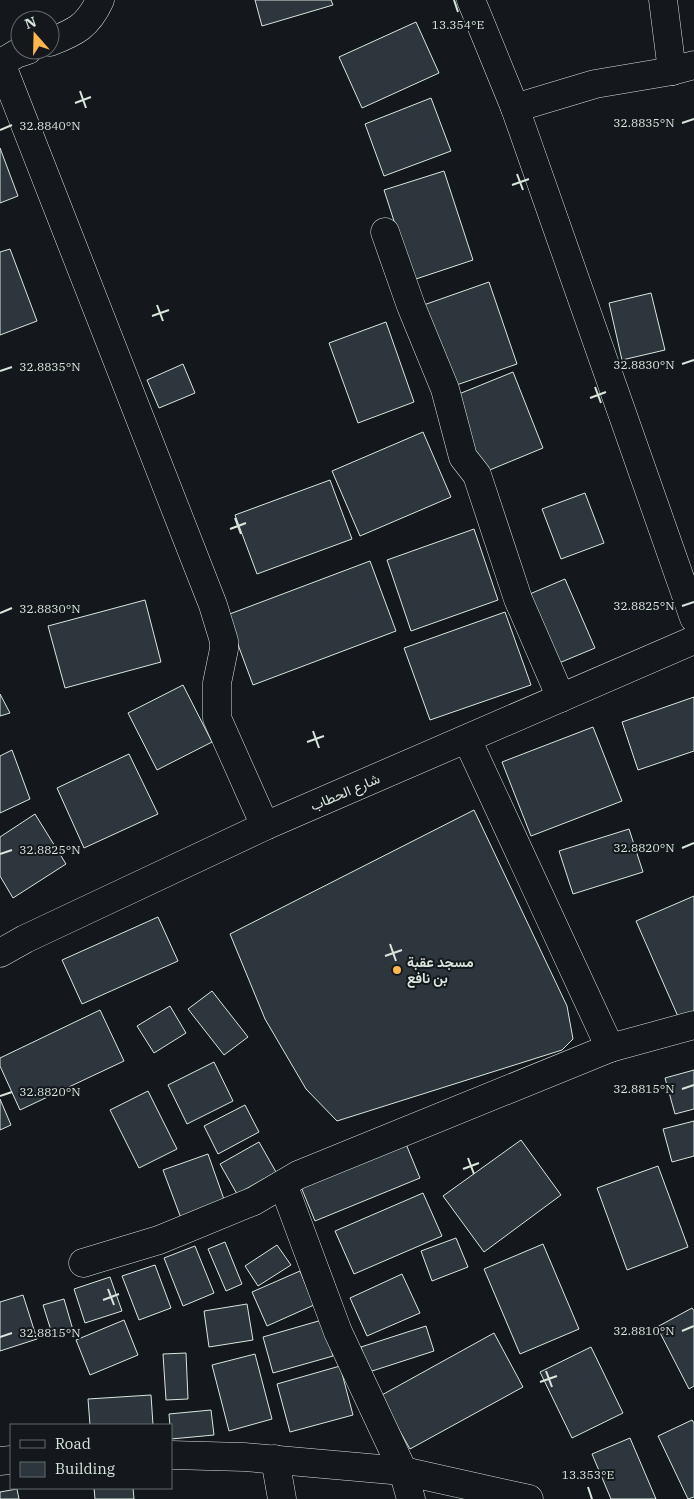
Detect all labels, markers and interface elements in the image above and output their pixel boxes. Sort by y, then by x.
north arrow [10,10,60,60]
text: N [22,12,39,33]
text: 13.354°E [432,17,484,32]
text: 32.8835°N [613,115,675,130]
text: 32.8840°N [19,118,81,133]
text: 32.8830°N [613,357,675,372]
text: 32.8835°N [19,359,81,374]
text: 32.8825°N [613,598,675,613]
text: 32.8830°N [19,601,81,616]
street label: شارع الحطاب [308,769,383,817]
text: 32.8820°N [613,840,675,855]
text: 32.8825°N [19,842,81,857]
place label: مسجد عقبة بن نافع [407,953,474,988]
marker: مسجد عقبة بن نافع [391,964,403,976]
text: 32.8815°N [613,1081,675,1096]
text: 32.8820°N [19,1084,81,1099]
text: 32.8810°N [613,1323,675,1338]
text: 32.8815°N [19,1325,81,1340]
legend [10,1424,172,1489]
text: Road [55,1434,91,1453]
text: Building [55,1459,115,1478]
text: 13.353°E [562,1467,614,1482]

